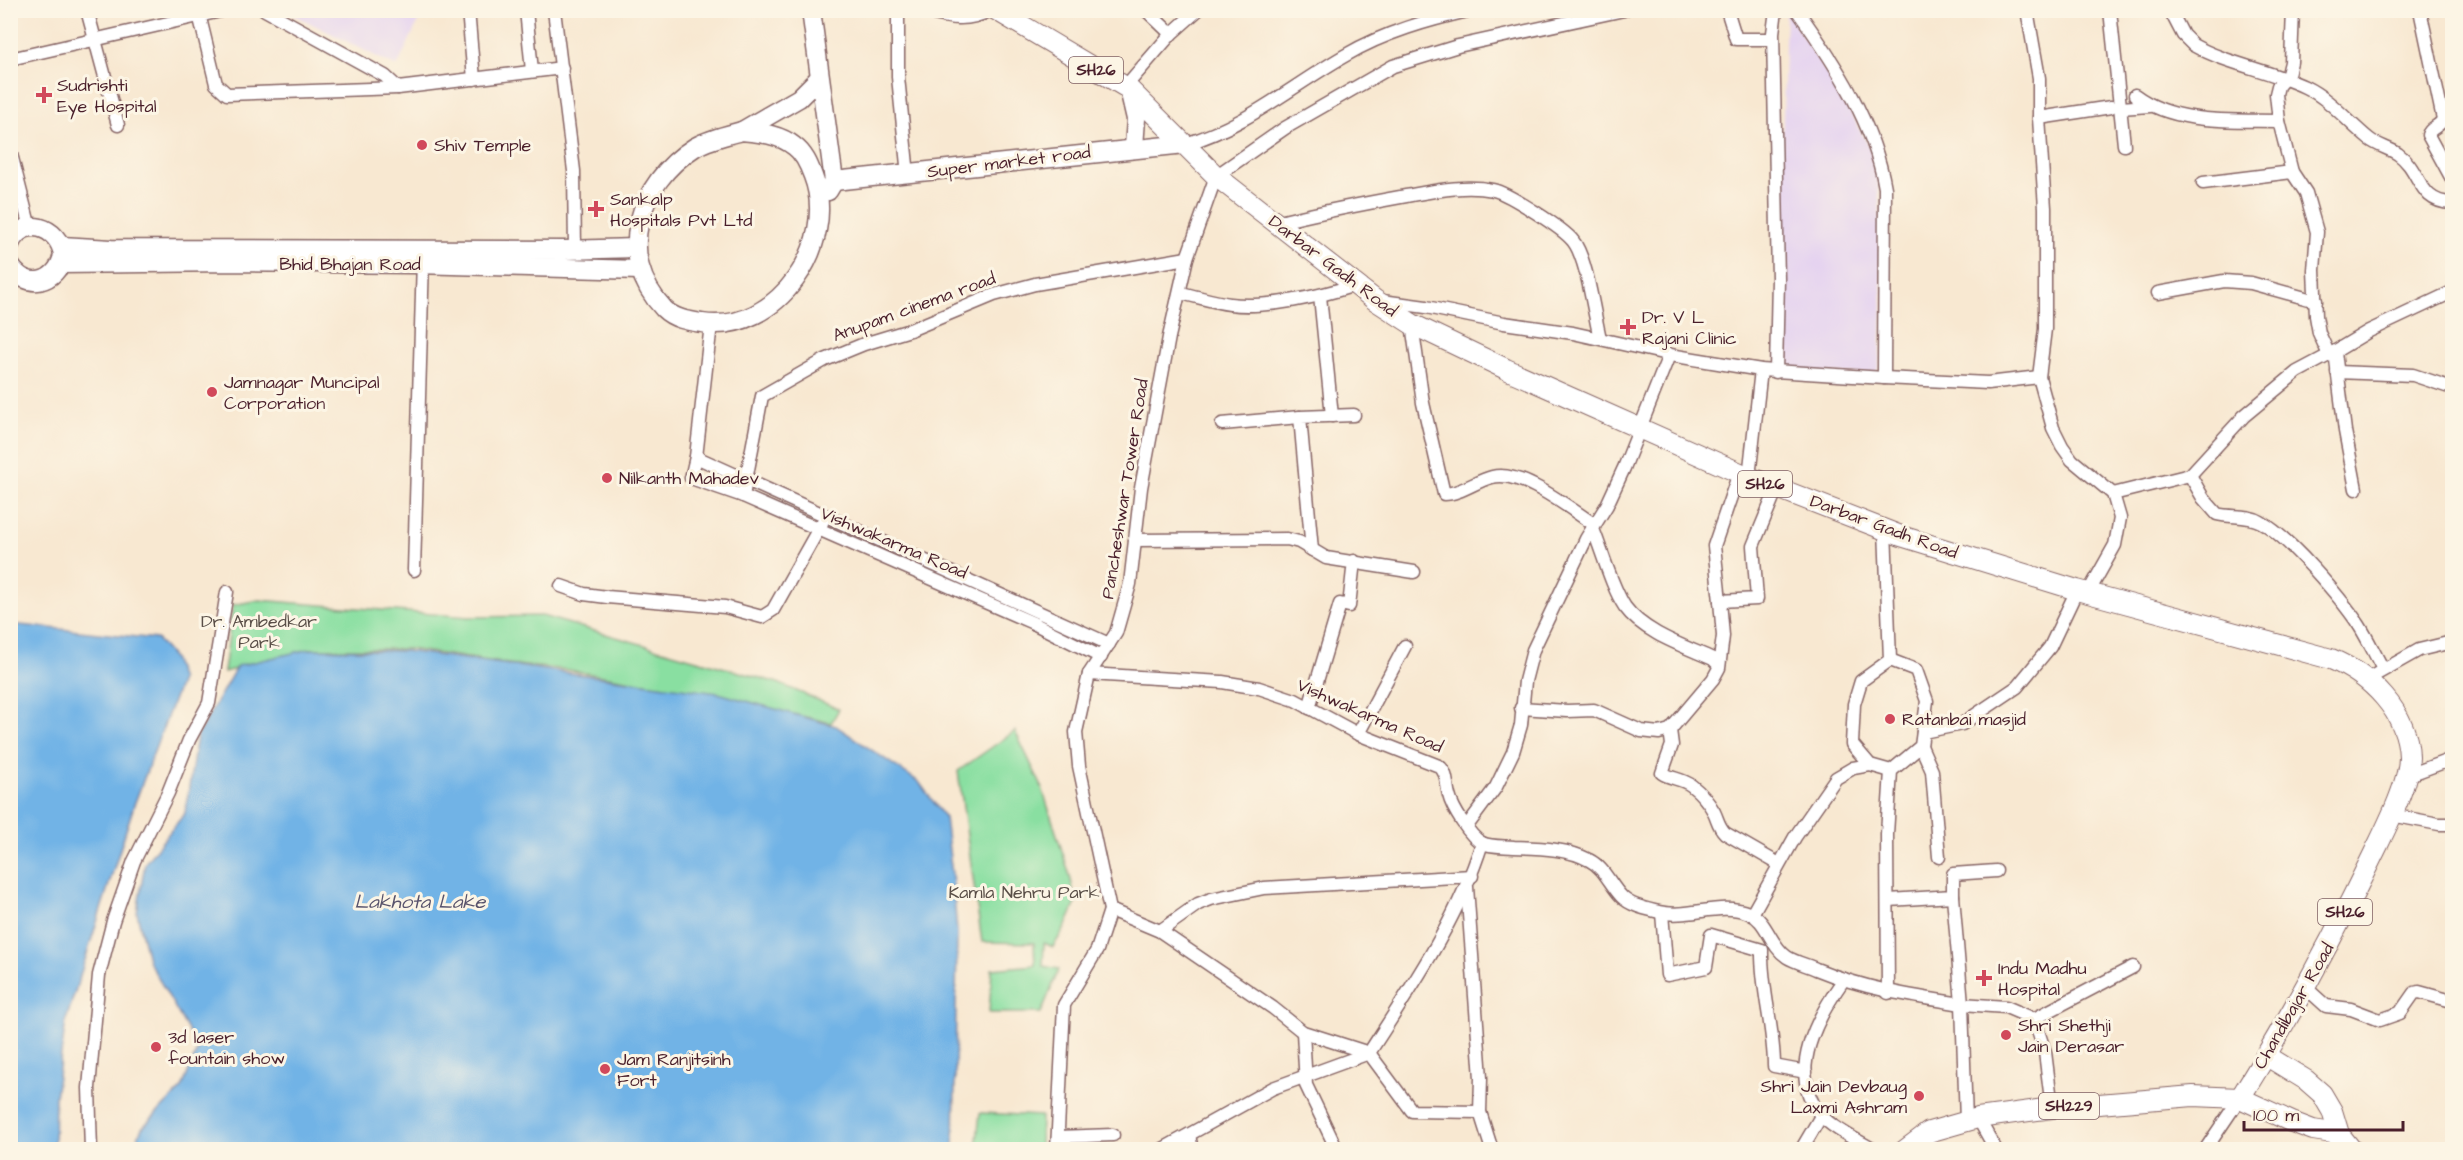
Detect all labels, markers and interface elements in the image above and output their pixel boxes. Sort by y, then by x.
road number: SH26 [1069,57,1123,83]
place label: Sudrishti Eye Hospital [57,73,157,120]
marker: Sudrishti Eye Hospital [35,86,53,104]
place label: Shiv Temple [434,133,532,158]
marker: Shiv Temple [415,138,429,152]
street label: Super market road [926,140,1092,184]
place label: Sankalp Hospitals Pvt Ltd [610,187,753,233]
marker: Sankalp Hospitals Pvt Ltd [587,200,605,218]
street label: Darbar Gadh Road [1263,209,1403,323]
street label: Bhid Bhajan Road [279,252,421,277]
street label: Anupam cinema road [829,266,999,348]
place label: Dr. V L Rajani Clinic [1642,305,1737,351]
marker: Dr. V L Rajani Clinic [1619,318,1637,336]
place label: Jamnagar Muncipal Corporation [224,370,380,416]
street label: Pancheshwar Tower Road [1095,377,1155,601]
marker: Jamnagar Muncipal Corporation [205,385,219,399]
place label: Nilkanth Mahadev [619,466,760,491]
marker: Nilkanth Mahadev [600,471,614,485]
road number: SH26 [1738,471,1792,497]
street label: Darbar Gadh Road [1807,489,1961,565]
street label: Vishwakarma Road [817,501,971,585]
park label: Dr. Ambedkar Park [201,609,317,655]
street label: Vishwakarma Road [1293,673,1447,759]
place label: Ratanbai masjid [1902,707,2026,732]
marker: Ratanbai masjid [1883,712,1897,726]
park label: Kamla Nehru Park [948,880,1100,905]
water label: Lakhota Lake [355,888,487,916]
road number: SH26 [2318,899,2372,925]
street label: Chandibajar Road [2248,938,2340,1074]
place label: Indu Madhu Hospital [1998,956,2087,1002]
marker: Indu Madhu Hospital [1975,969,1993,987]
place label: Shri Shethji Jain Derasar [2018,1013,2124,1059]
place label: 3d laser fountain show [168,1025,285,1071]
marker: Shri Shethji Jain Derasar [1999,1028,2013,1042]
marker: 3d laser fountain show [149,1040,163,1054]
place label: Jam Ranjitsinh Fort [617,1047,731,1093]
marker: Jam Ranjitsinh Fort [598,1062,612,1076]
place label: Shri Jain Devbaug Laxmi Ashram [1761,1074,1907,1120]
marker: Shri Jain Devbaug Laxmi Ashram [1912,1089,1926,1103]
road number: SH229 [2039,1093,2099,1119]
scale bar [2244,1094,2403,1132]
text: 100 m [2253,1103,2299,1128]

